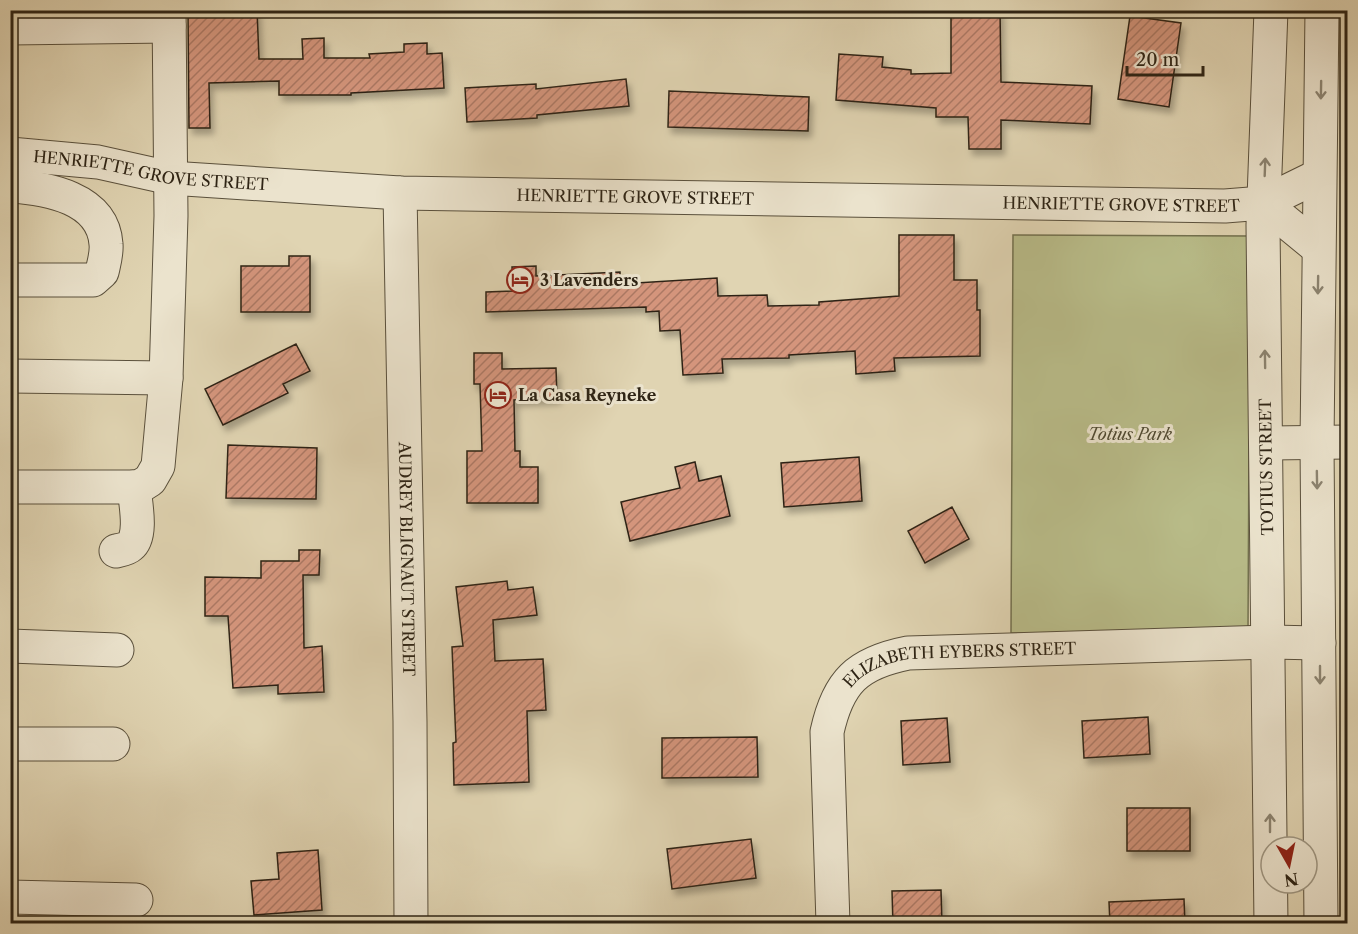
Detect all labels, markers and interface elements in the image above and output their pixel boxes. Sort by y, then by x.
scale bar [1127,39,1204,77]
text: 20 m [1136,49,1180,71]
one-way arrow [1315,79,1326,99]
street label: HENRIETTE GROVE STREET [32,146,269,194]
one-way arrow [1259,157,1270,177]
street label: HENRIETTE GROVE STREET [516,185,754,209]
street label: HENRIETTE GROVE STREET [1002,192,1241,216]
hotel icon: 3 Lavenders [505,265,535,295]
place label: 3 Lavenders [540,270,638,290]
one-way arrow [1312,274,1324,294]
one-way arrow [1259,350,1271,370]
hotel icon: La Casa Reyneke [483,380,513,410]
place label: La Casa Reyneke [518,385,657,405]
street label: TOTIUS STREET [1255,398,1277,536]
park label: Totius Park [1088,424,1173,444]
street label: AUDREY BLIGNAUT STREET [395,441,419,676]
one-way arrow [1311,469,1323,489]
street label: ELIZABETH EYBERS STREET [838,638,1077,691]
one-way arrow [1314,664,1325,684]
one-way arrow [1264,814,1276,834]
north arrow [1259,835,1319,895]
text: N [1283,869,1300,891]

